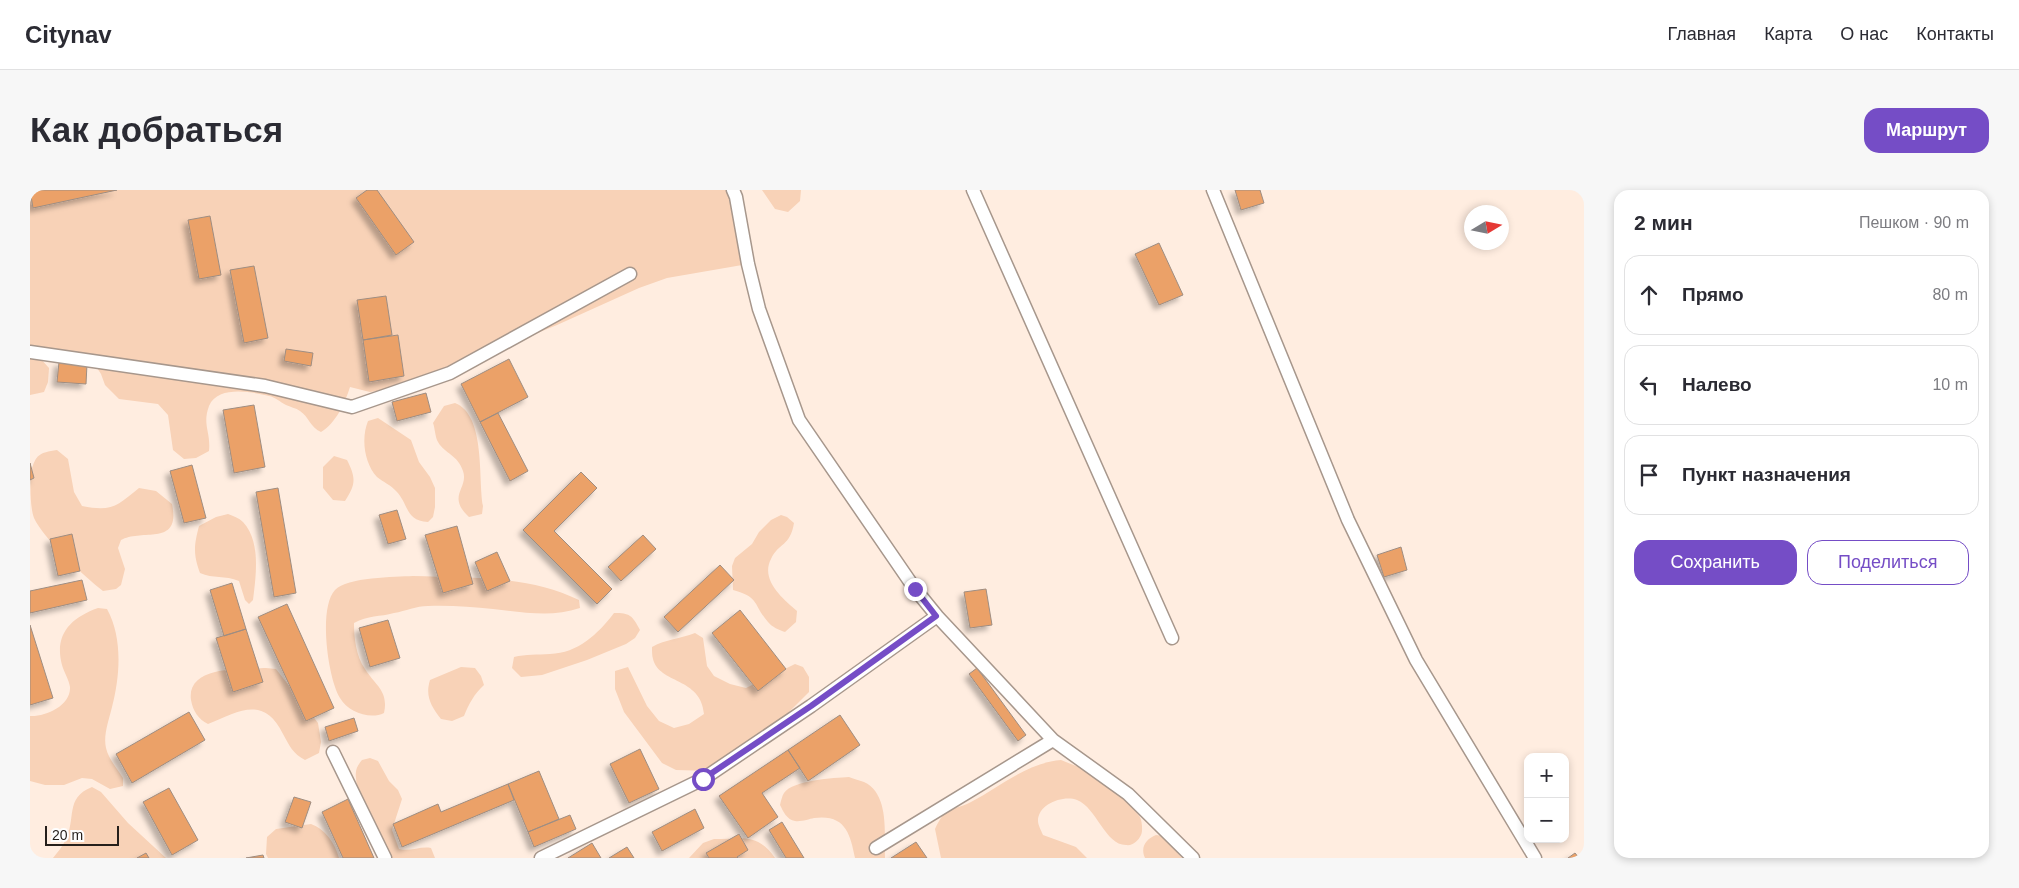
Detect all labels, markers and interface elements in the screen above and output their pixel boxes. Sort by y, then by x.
text: Citynav [25,21,112,48]
text: Главная [1668,24,1736,44]
text: Карта [1764,24,1812,44]
text: О нас [1840,24,1888,44]
text: Контакты [1916,24,1994,44]
button: Маршрут [1864,108,1989,153]
text: Как добраться [30,110,283,149]
north arrow [1464,205,1509,250]
text: 2 мин [1634,211,1693,234]
text: Пешком · 90 m [1859,214,1969,231]
icon: ahead [1635,281,1663,309]
text: Прямо [1682,284,1744,305]
text: 80 m [1932,286,1968,303]
icon: left [1635,371,1663,399]
text: Налево [1682,374,1752,395]
text: 10 m [1932,376,1968,393]
icon: arrive [1635,461,1663,489]
text: Пункт назначения [1682,464,1851,485]
button: Сохранить [1634,540,1797,585]
button: Поделиться [1807,540,1969,585]
route end [904,578,927,601]
map controls [1524,753,1569,843]
button: + [1524,753,1569,798]
route start [692,768,715,791]
button: − [1524,798,1569,843]
scale bar [45,823,119,846]
text: 20 m [52,827,83,843]

